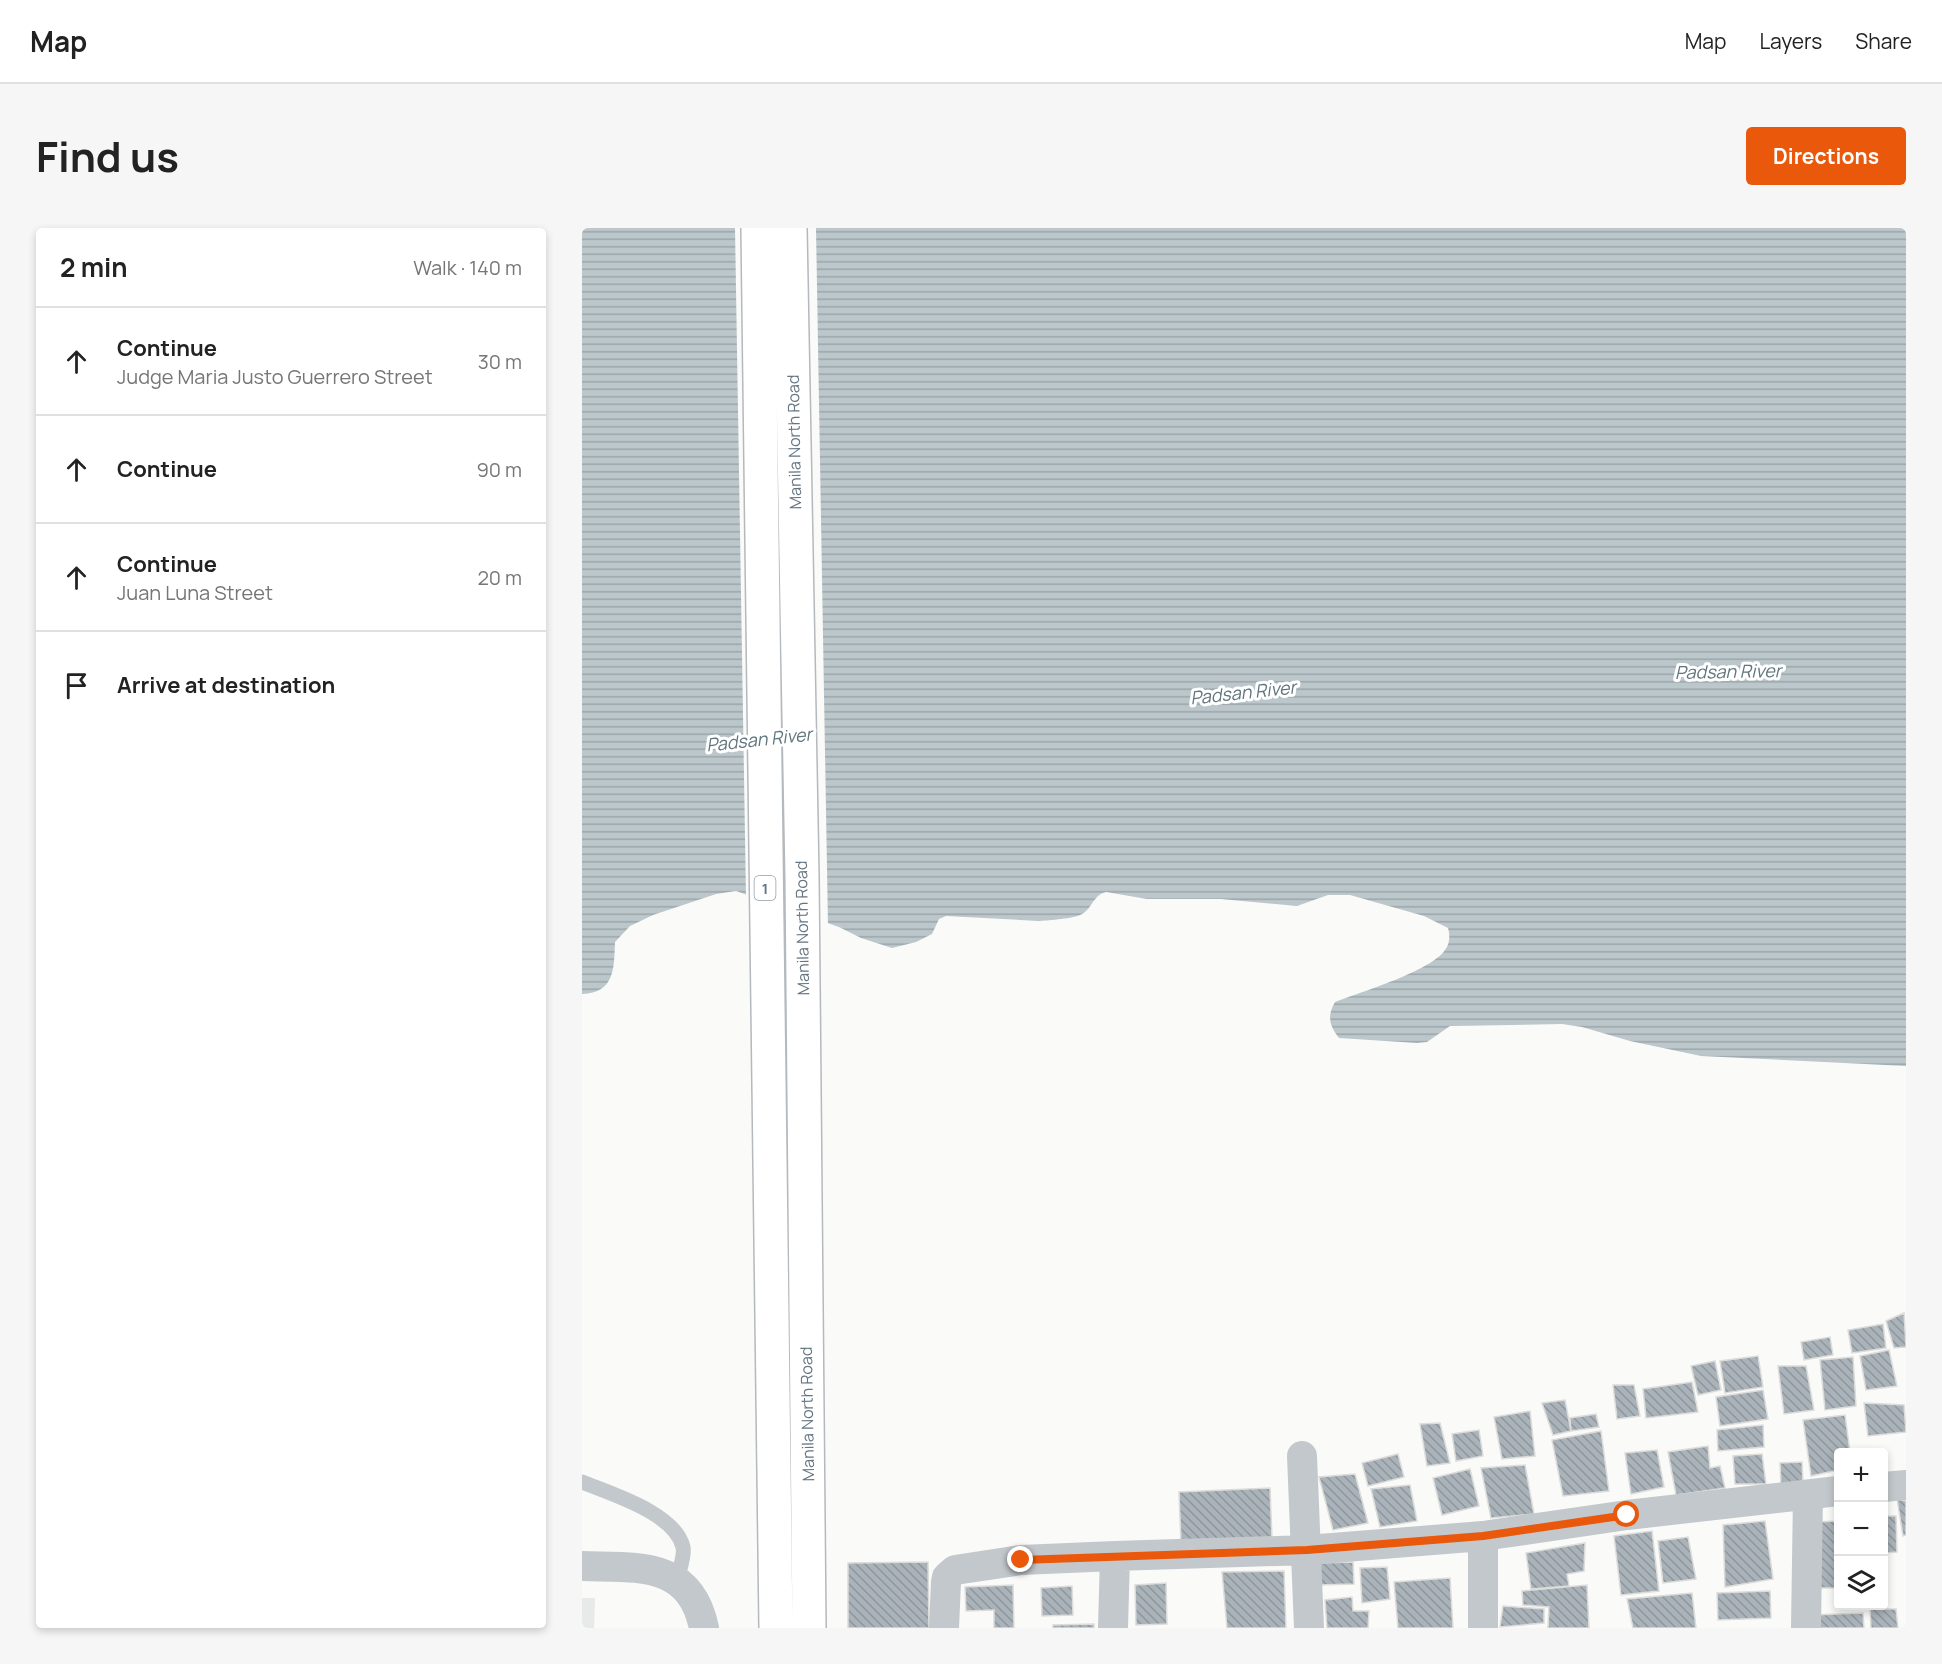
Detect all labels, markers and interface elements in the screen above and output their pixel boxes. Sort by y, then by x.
text: Map [30,22,87,60]
text: Map [1685,27,1726,55]
text: Layers [1759,27,1822,55]
text: Share [1855,27,1912,55]
text: Find us [36,127,179,185]
button: Directions [1746,127,1906,185]
text: 2 min [60,249,128,285]
text: Walk · 140 m [413,254,522,281]
text: Continue [117,333,217,363]
icon: ahead [60,345,93,378]
text: 30 m [478,348,522,375]
text: Judge Maria Justo Guerrero Street [117,363,433,390]
street label: Manila North Road [782,375,806,509]
icon: ahead [60,453,93,486]
text: Continue [117,454,217,484]
text: 90 m [476,456,522,483]
text: Continue [117,549,217,579]
icon: ahead [60,561,93,594]
text: 20 m [477,564,522,591]
text: Juan Luna Street [117,579,273,606]
water label: Padsan River [1675,658,1784,684]
icon: arrive [60,669,93,702]
text: Arrive at destination [117,670,335,700]
water label: Padsan River [1189,674,1300,709]
water label: Padsan River [705,721,816,756]
street label: Manila North Road [790,861,814,995]
road number: 1 [754,876,776,900]
street label: Manila North Road [795,1347,819,1481]
map controls [1834,1448,1888,1610]
button: + [1834,1448,1888,1502]
route start [1613,1501,1639,1527]
button: − [1834,1502,1888,1556]
route end [1007,1546,1033,1572]
button: layers [1834,1556,1888,1610]

